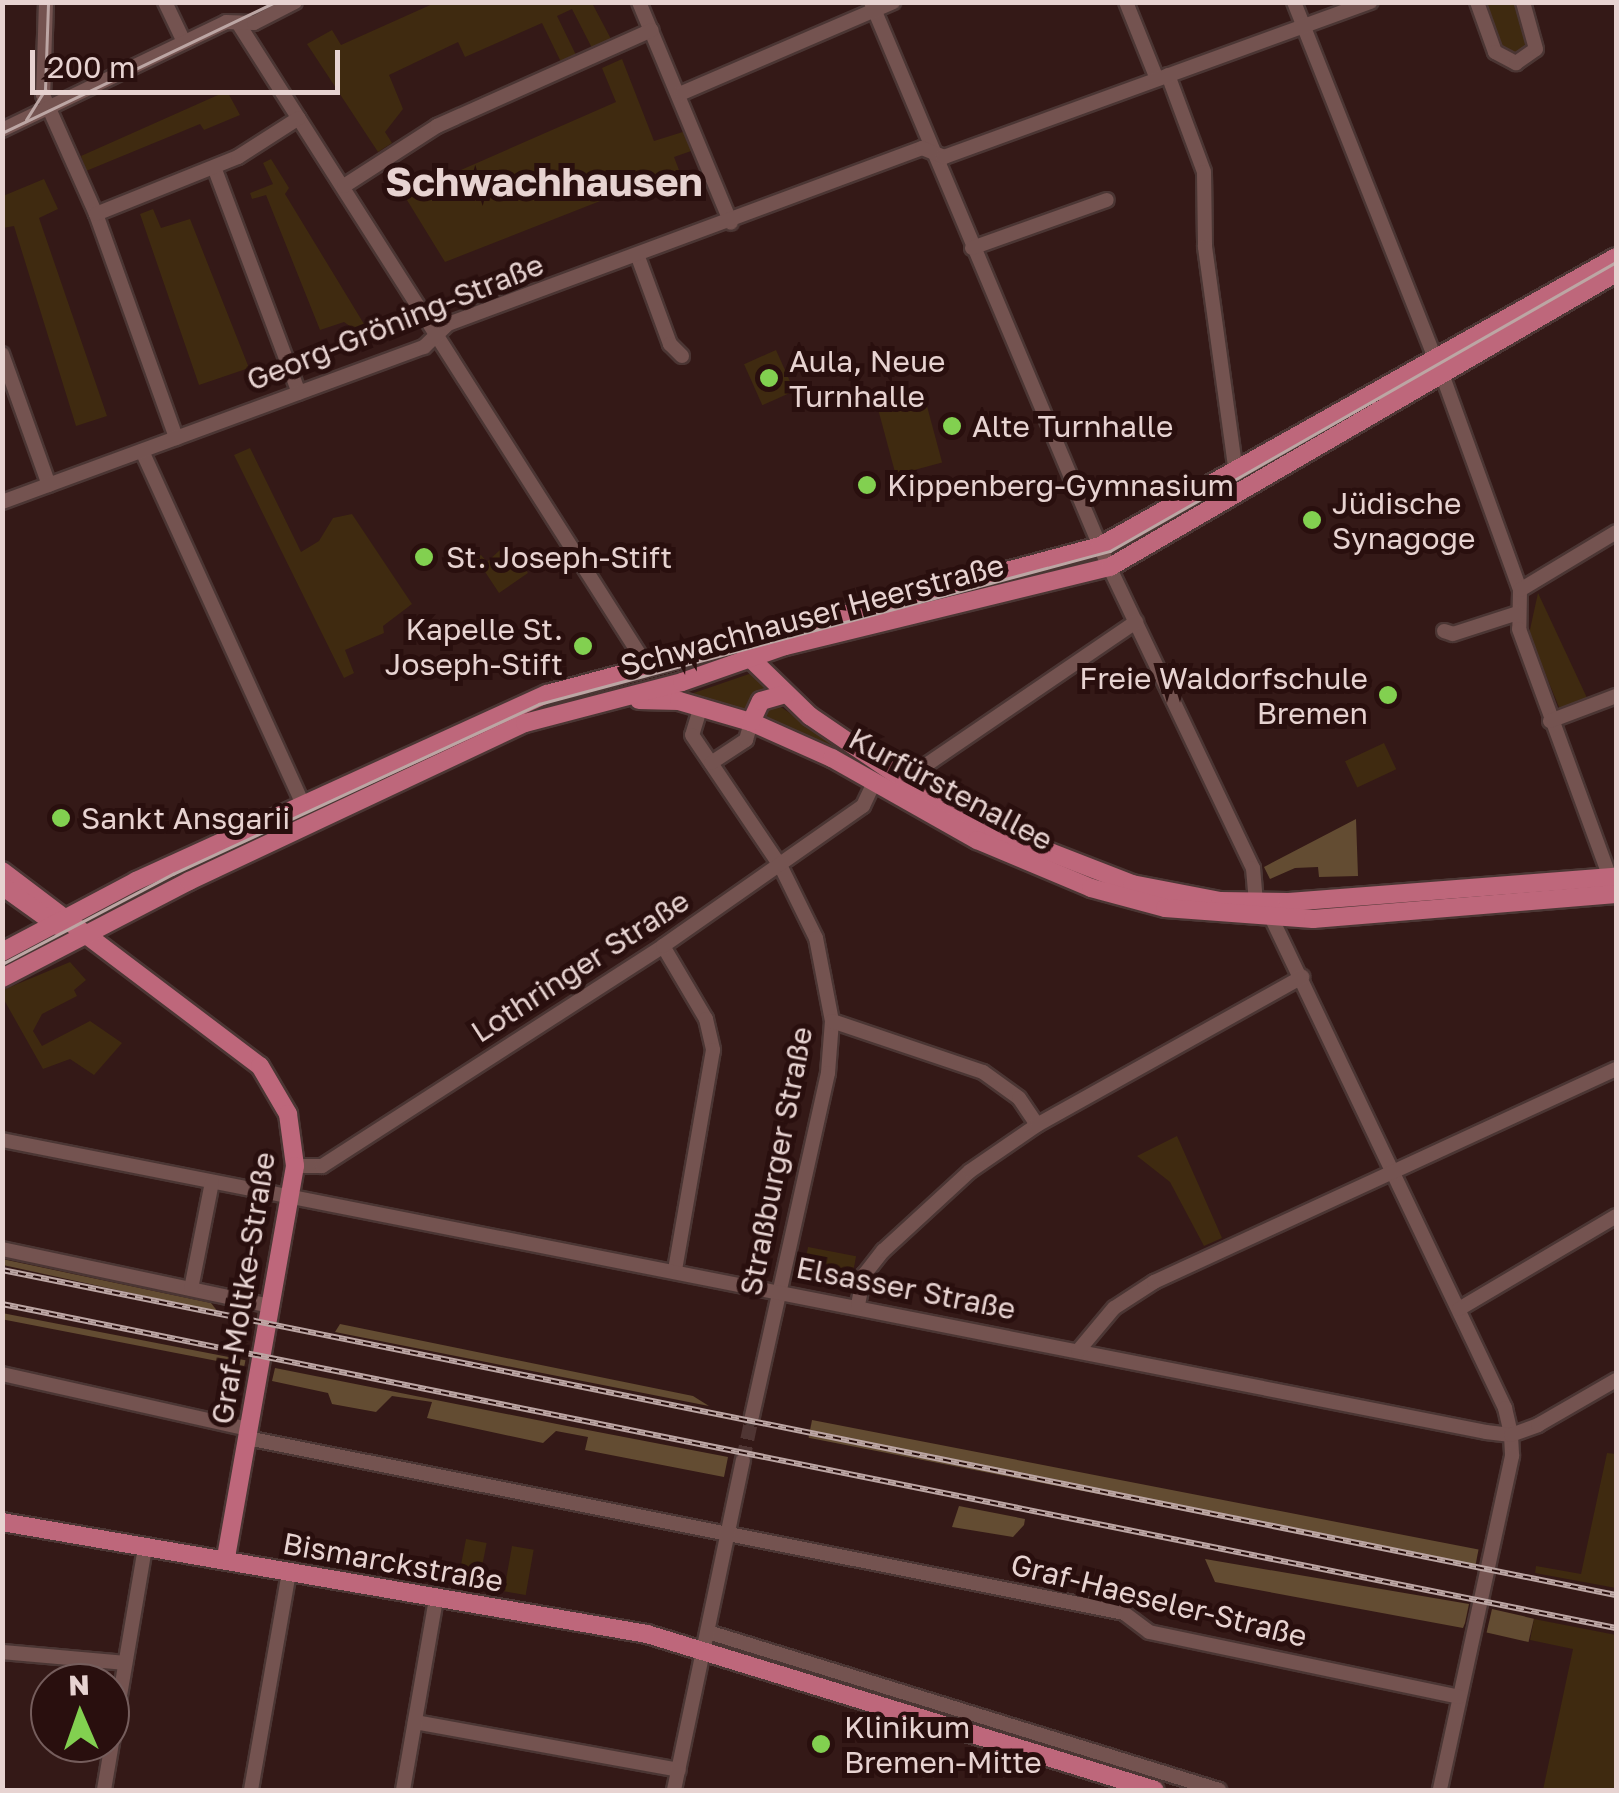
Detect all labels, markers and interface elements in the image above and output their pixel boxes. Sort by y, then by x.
scale bar [35,30,345,92]
text: 200 m [47,49,136,85]
district label: Schwachhausen [385,157,703,205]
street label: Georg-Gröning-Straße [241,246,549,398]
place label: Aula, Neue Turnhalle [789,343,945,414]
marker: Aula, Neue Turnhalle [758,367,780,389]
place label: Alte Turnhalle [972,408,1173,444]
marker: Alte Turnhalle [941,415,963,437]
place label: Kippenberg-Gymnasium [887,467,1234,503]
marker: Kippenberg-Gymnasium [856,474,878,496]
place label: Jüdische Synagoge [1332,485,1475,556]
marker: Jüdische Synagoge [1301,509,1323,531]
place label: St. Joseph-Stift [446,539,672,575]
marker: St. Joseph-Stift [411,544,437,570]
street label: Schwachhauser Heerstraße [616,546,1008,684]
place label: Kapelle St. Joseph-Stift [385,611,563,682]
marker: Kapelle St. Joseph-Stift [572,635,594,657]
place label: Freie Waldorfschule Bremen [1079,660,1368,730]
marker: Freie Waldorfschule Bremen [1377,684,1399,706]
street label: Kurfürstenallee [843,720,1059,858]
place label: Sankt Ansgarii [81,800,290,836]
marker: Sankt Ansgarii [50,807,72,829]
street label: Lothringer Straße [464,882,696,1050]
street label: Straßburger Straße [732,1023,820,1299]
street label: Graf-Moltke-Straße [204,1149,282,1427]
street label: Elsasser Straße [793,1249,1019,1327]
street label: Bismarckstraße [280,1525,506,1599]
street label: Graf-Haeseler-Straße [1007,1546,1311,1654]
north arrow [30,1663,130,1763]
text: N [68,1668,90,1701]
place label: Klinikum Bremen-Mitte [844,1709,1042,1780]
marker: Klinikum Bremen-Mitte [808,1731,834,1757]

